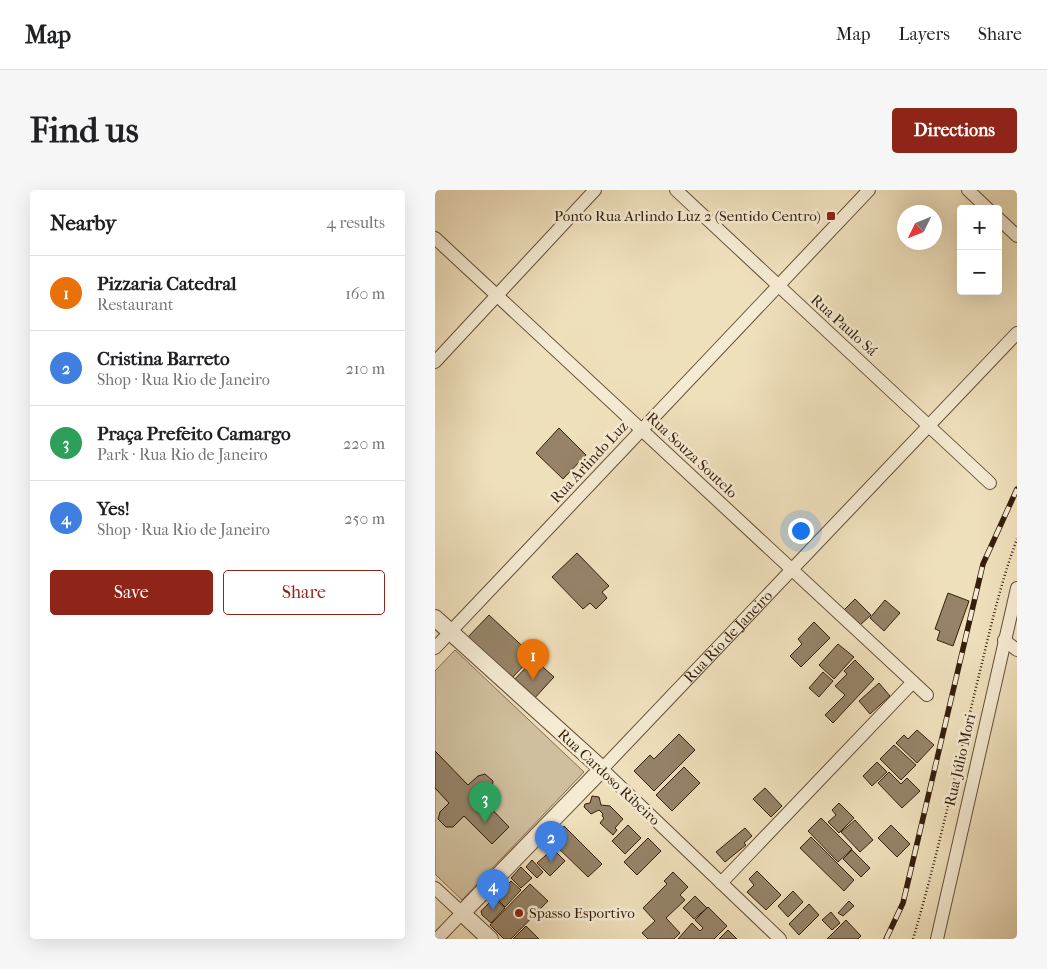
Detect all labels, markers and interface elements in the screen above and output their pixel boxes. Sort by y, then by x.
text: Map [25,21,71,49]
text: Map [836,24,870,45]
text: Layers [898,24,950,45]
text: Share [978,24,1022,45]
button: Directions [892,108,1017,153]
text: Find us [30,110,139,151]
north arrow [897,205,942,250]
map controls [957,205,1002,295]
button: + [957,205,1002,250]
place label: Ponto Rua Arlindo Luz 2 (Sentido Centro) [554,207,821,225]
marker: Ponto Rua Arlindo Luz 2 (Sentido Centro) [825,210,837,222]
text: Nearby [50,211,116,235]
text: 4 results [327,213,385,232]
button: − [957,250,1002,295]
text: Pizzaria Catedral [97,273,236,295]
text: 1 [63,284,69,303]
text: 160 m [345,284,385,303]
street label: Rua Paulo Sá [807,291,882,360]
text: Restaurant [97,295,173,314]
text: Cristina Barreto [97,348,230,370]
text: 2 [62,359,70,378]
text: 210 m [346,359,385,378]
text: Shop · Rua Rio de Janeiro [97,370,270,389]
street label: Rua Souza Soutelo [643,408,741,502]
street label: Rua Arlindo Luz [546,417,632,507]
text: Praça Prefeito Camargo [97,423,291,445]
text: 3 [63,434,69,453]
text: 220 m [343,434,385,453]
text: Park · Rua Rio de Janeiro [97,445,268,464]
text: Yes! [97,498,130,520]
text: 4 [61,509,71,528]
text: 250 m [344,509,385,528]
your location [788,518,814,544]
text: Shop · Rua Rio de Janeiro [97,520,270,539]
button: Save [50,570,213,615]
button: Share [223,570,385,615]
street label: Rua Rio de Janeiro [680,586,777,687]
pin: 1 [517,639,549,680]
street label: Rua Júlio Mori [941,711,980,808]
street label: Rua Cardoso Ribeiro [554,725,664,829]
pin: 3 [469,782,501,823]
pin: 2 [535,821,567,862]
pin: 4 [477,869,509,910]
place label: Spasso Esportivo [529,904,635,922]
marker: Spasso Esportivo [513,907,525,919]

